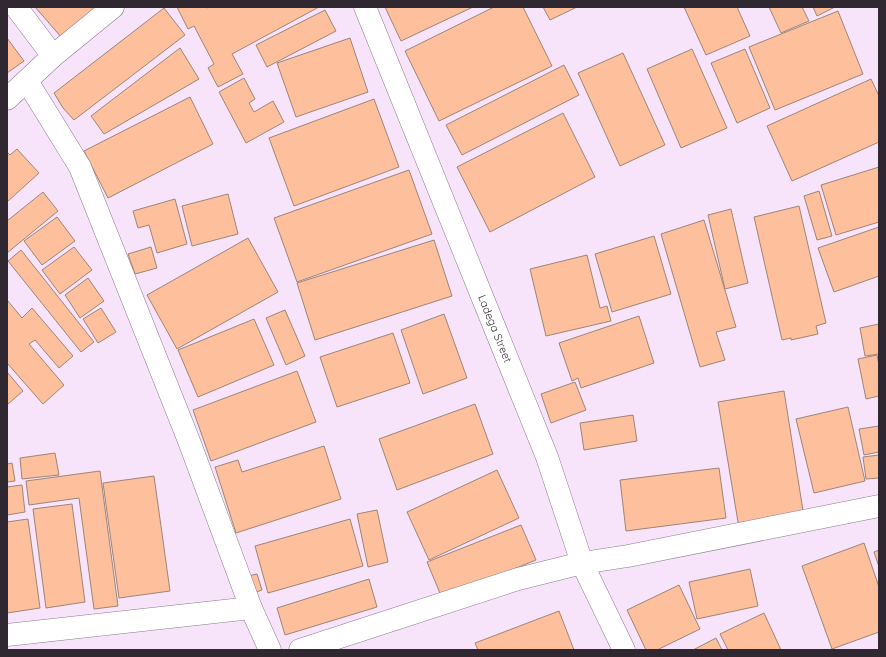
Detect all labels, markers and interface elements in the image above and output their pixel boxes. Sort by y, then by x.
street label: Ladega Street [475,293,515,365]

